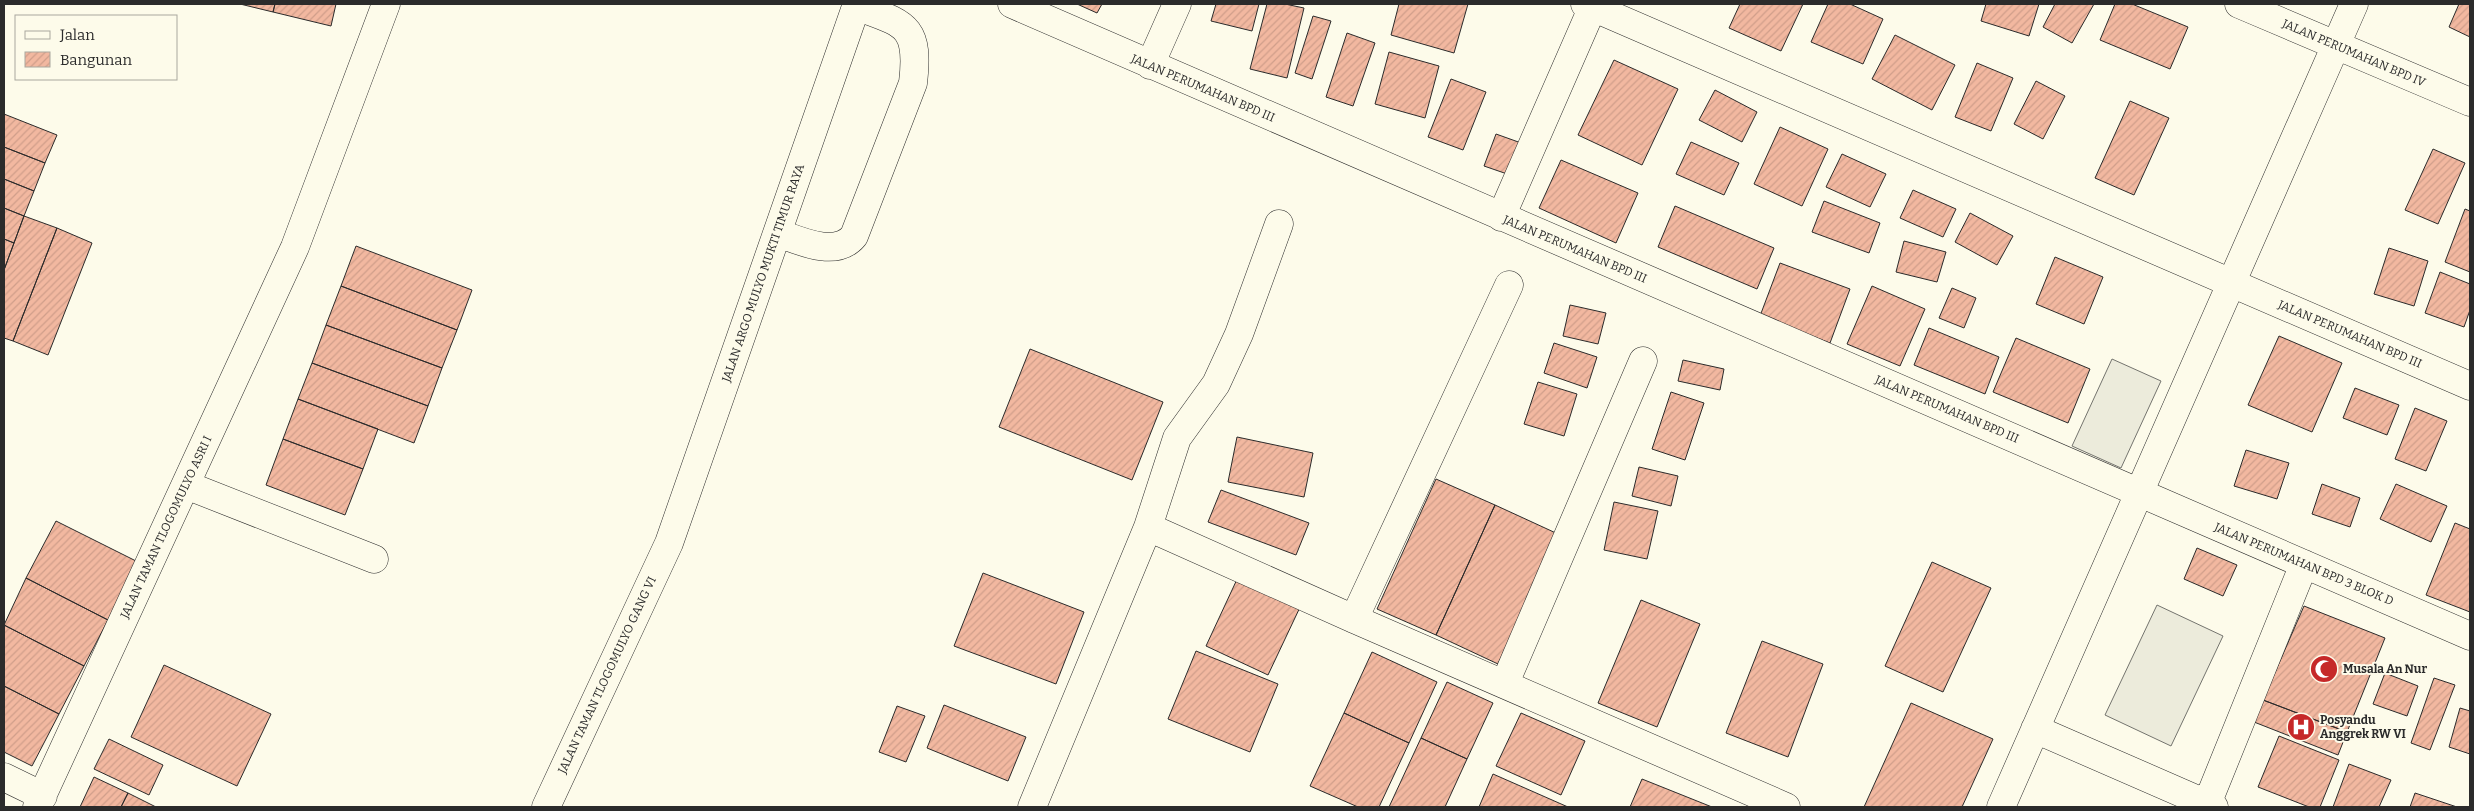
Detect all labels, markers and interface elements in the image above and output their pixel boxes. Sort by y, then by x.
legend [15,15,178,80]
street label: JALAN PERUMAHAN BPD IV [2279,16,2428,90]
text: Jalan [59,26,95,44]
text: Bangunan [60,51,132,69]
street label: JALAN PERUMAHAN BPD III [1128,51,1277,125]
street label: JALAN ARGO MULYO MUKTI TIMUR RAYA [719,162,807,385]
street label: JALAN PERUMAHAN BPD III [1500,212,1649,286]
street label: JALAN PERUMAHAN BPD III [2275,297,2424,371]
street label: JALAN PERUMAHAN BPD III [1872,372,2021,446]
street label: JALAN TAMAN TLOGOMULYO ASRI I [117,434,215,621]
street label: JALAN PERUMAHAN BPD 3 BLOK D [2211,519,2396,608]
street label: JALAN TAMAN TLOGOMULYO GANG VI [555,574,659,777]
mosque icon: Musala An Nur [2309,654,2339,684]
place label: Musala An Nur [2343,662,2427,676]
hospital icon: Posyandu Anggrek RW VI [2286,712,2316,742]
place label: Posyandu Anggrek RW VI [2320,713,2406,741]

